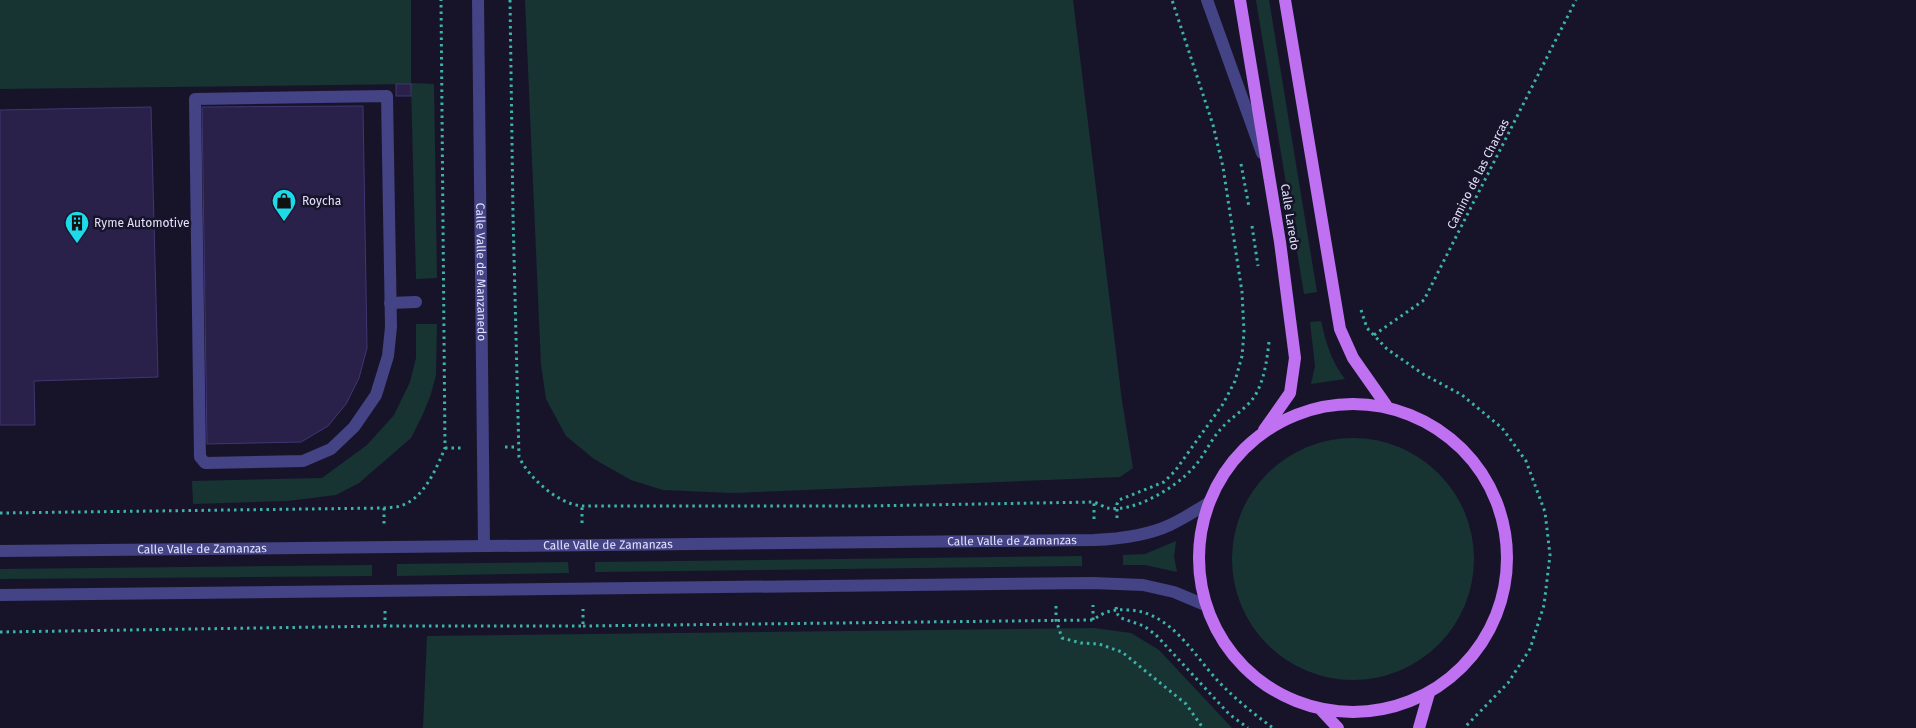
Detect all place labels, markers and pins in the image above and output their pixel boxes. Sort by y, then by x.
shop icon: Roycha [271,188,297,222]
place label: Roycha [302,194,341,208]
building icon: Ryme Automotive [64,210,90,244]
place label: Ryme Automotive [94,216,190,230]

